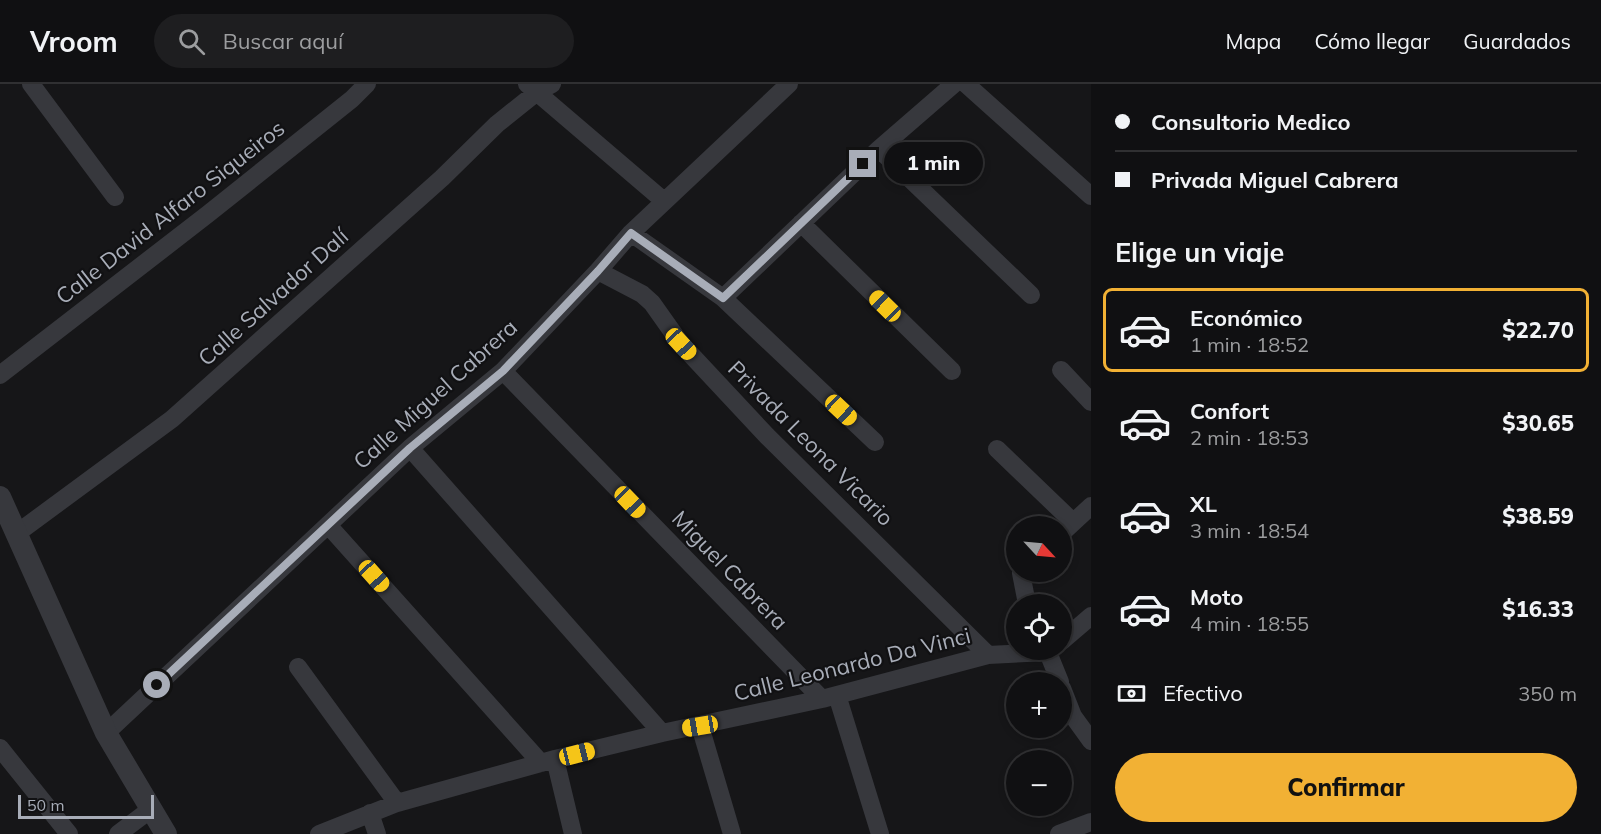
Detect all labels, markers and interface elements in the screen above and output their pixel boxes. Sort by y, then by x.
search box [154,14,574,68]
text: Vroom [30,24,118,59]
icon: search [175,25,208,58]
text: Buscar aquí [223,27,343,55]
text: Mapa [1226,28,1281,54]
text: Cómo llegar [1314,28,1430,54]
text: Guardados [1463,28,1571,54]
text: Consultorio Medico [1151,108,1351,136]
street label: Calle David Alfaro Siqueiros [50,114,290,310]
callout: 1 min [884,143,983,185]
route end [849,150,876,177]
text: 1 min [907,150,960,175]
text: Privada Miguel Cabrera [1151,166,1399,194]
street label: Calle Salvador Dalí [192,221,355,372]
text: Elige un viaje [1115,235,1284,269]
car [866,287,904,325]
icon: car [1118,303,1172,357]
text: Económico [1190,304,1303,332]
street label: Calle Miguel Cabrera [347,313,523,475]
text: $22.70 [1502,316,1574,344]
car [662,325,700,363]
text: 1 min · 18:52 [1190,332,1309,357]
street label: Privada Leona Vicario [722,354,900,532]
car [822,391,860,429]
icon: car [1118,396,1172,450]
text: Confort [1190,397,1269,425]
text: $30.65 [1502,409,1574,437]
text: 2 min · 18:53 [1190,425,1309,450]
car [611,483,649,521]
icon: car [1118,489,1172,543]
text: XL [1190,490,1217,518]
text: $38.59 [1502,502,1574,530]
street label: Miguel Cabrera [666,505,794,635]
north arrow [1006,516,1072,582]
map controls [1006,516,1072,816]
text: 3 min · 18:54 [1190,518,1309,543]
car [355,557,393,595]
icon: car [1118,582,1172,636]
text: Moto [1190,583,1243,611]
button: locate [1006,594,1072,660]
text: $16.33 [1502,595,1574,623]
text: 4 min · 18:55 [1190,611,1309,636]
street label: Calle Leonardo Da Vinci [731,621,973,707]
route start [143,671,170,698]
button: + [1006,672,1072,738]
icon: cash [1115,677,1148,710]
text: Efectivo [1163,679,1243,707]
text: 350 m [1518,681,1577,706]
car [681,714,719,738]
car [557,741,597,767]
button: − [1006,750,1072,816]
button: Confirmar [1115,753,1577,822]
scale bar [18,792,154,820]
text: 50 m [27,795,64,815]

